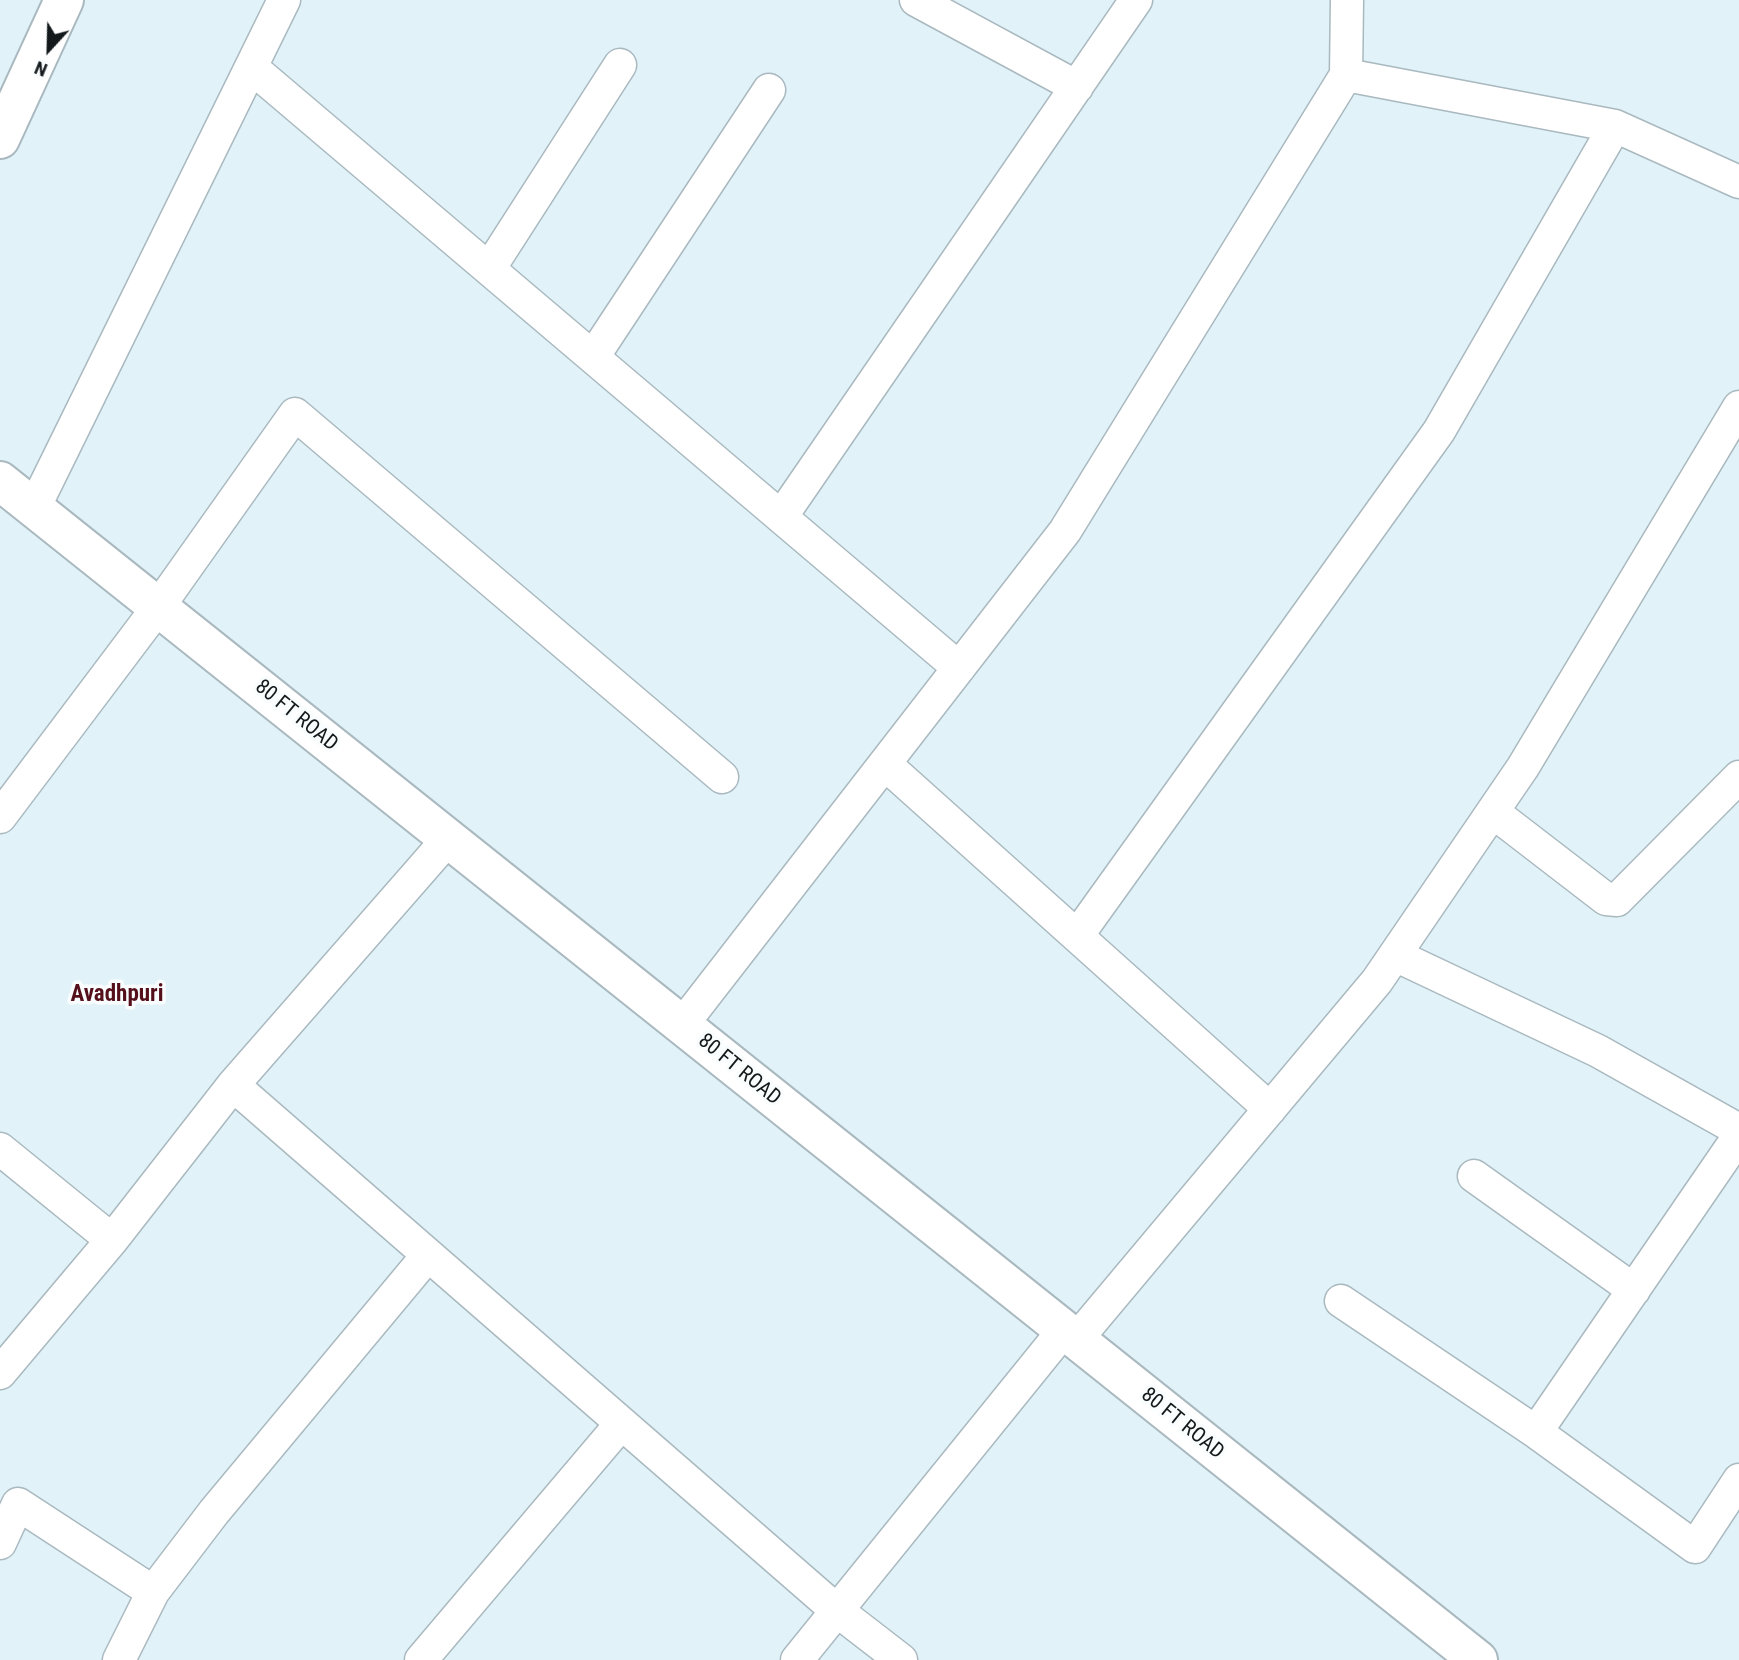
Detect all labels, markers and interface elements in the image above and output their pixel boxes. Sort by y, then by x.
north arrow [14,14,84,84]
text: N [31,56,51,82]
street label: 80 FT ROAD [250,675,342,757]
district label: Avadhpuri [71,981,163,1009]
street label: 80 FT ROAD [693,1029,785,1111]
street label: 80 FT ROAD [1136,1383,1228,1465]

